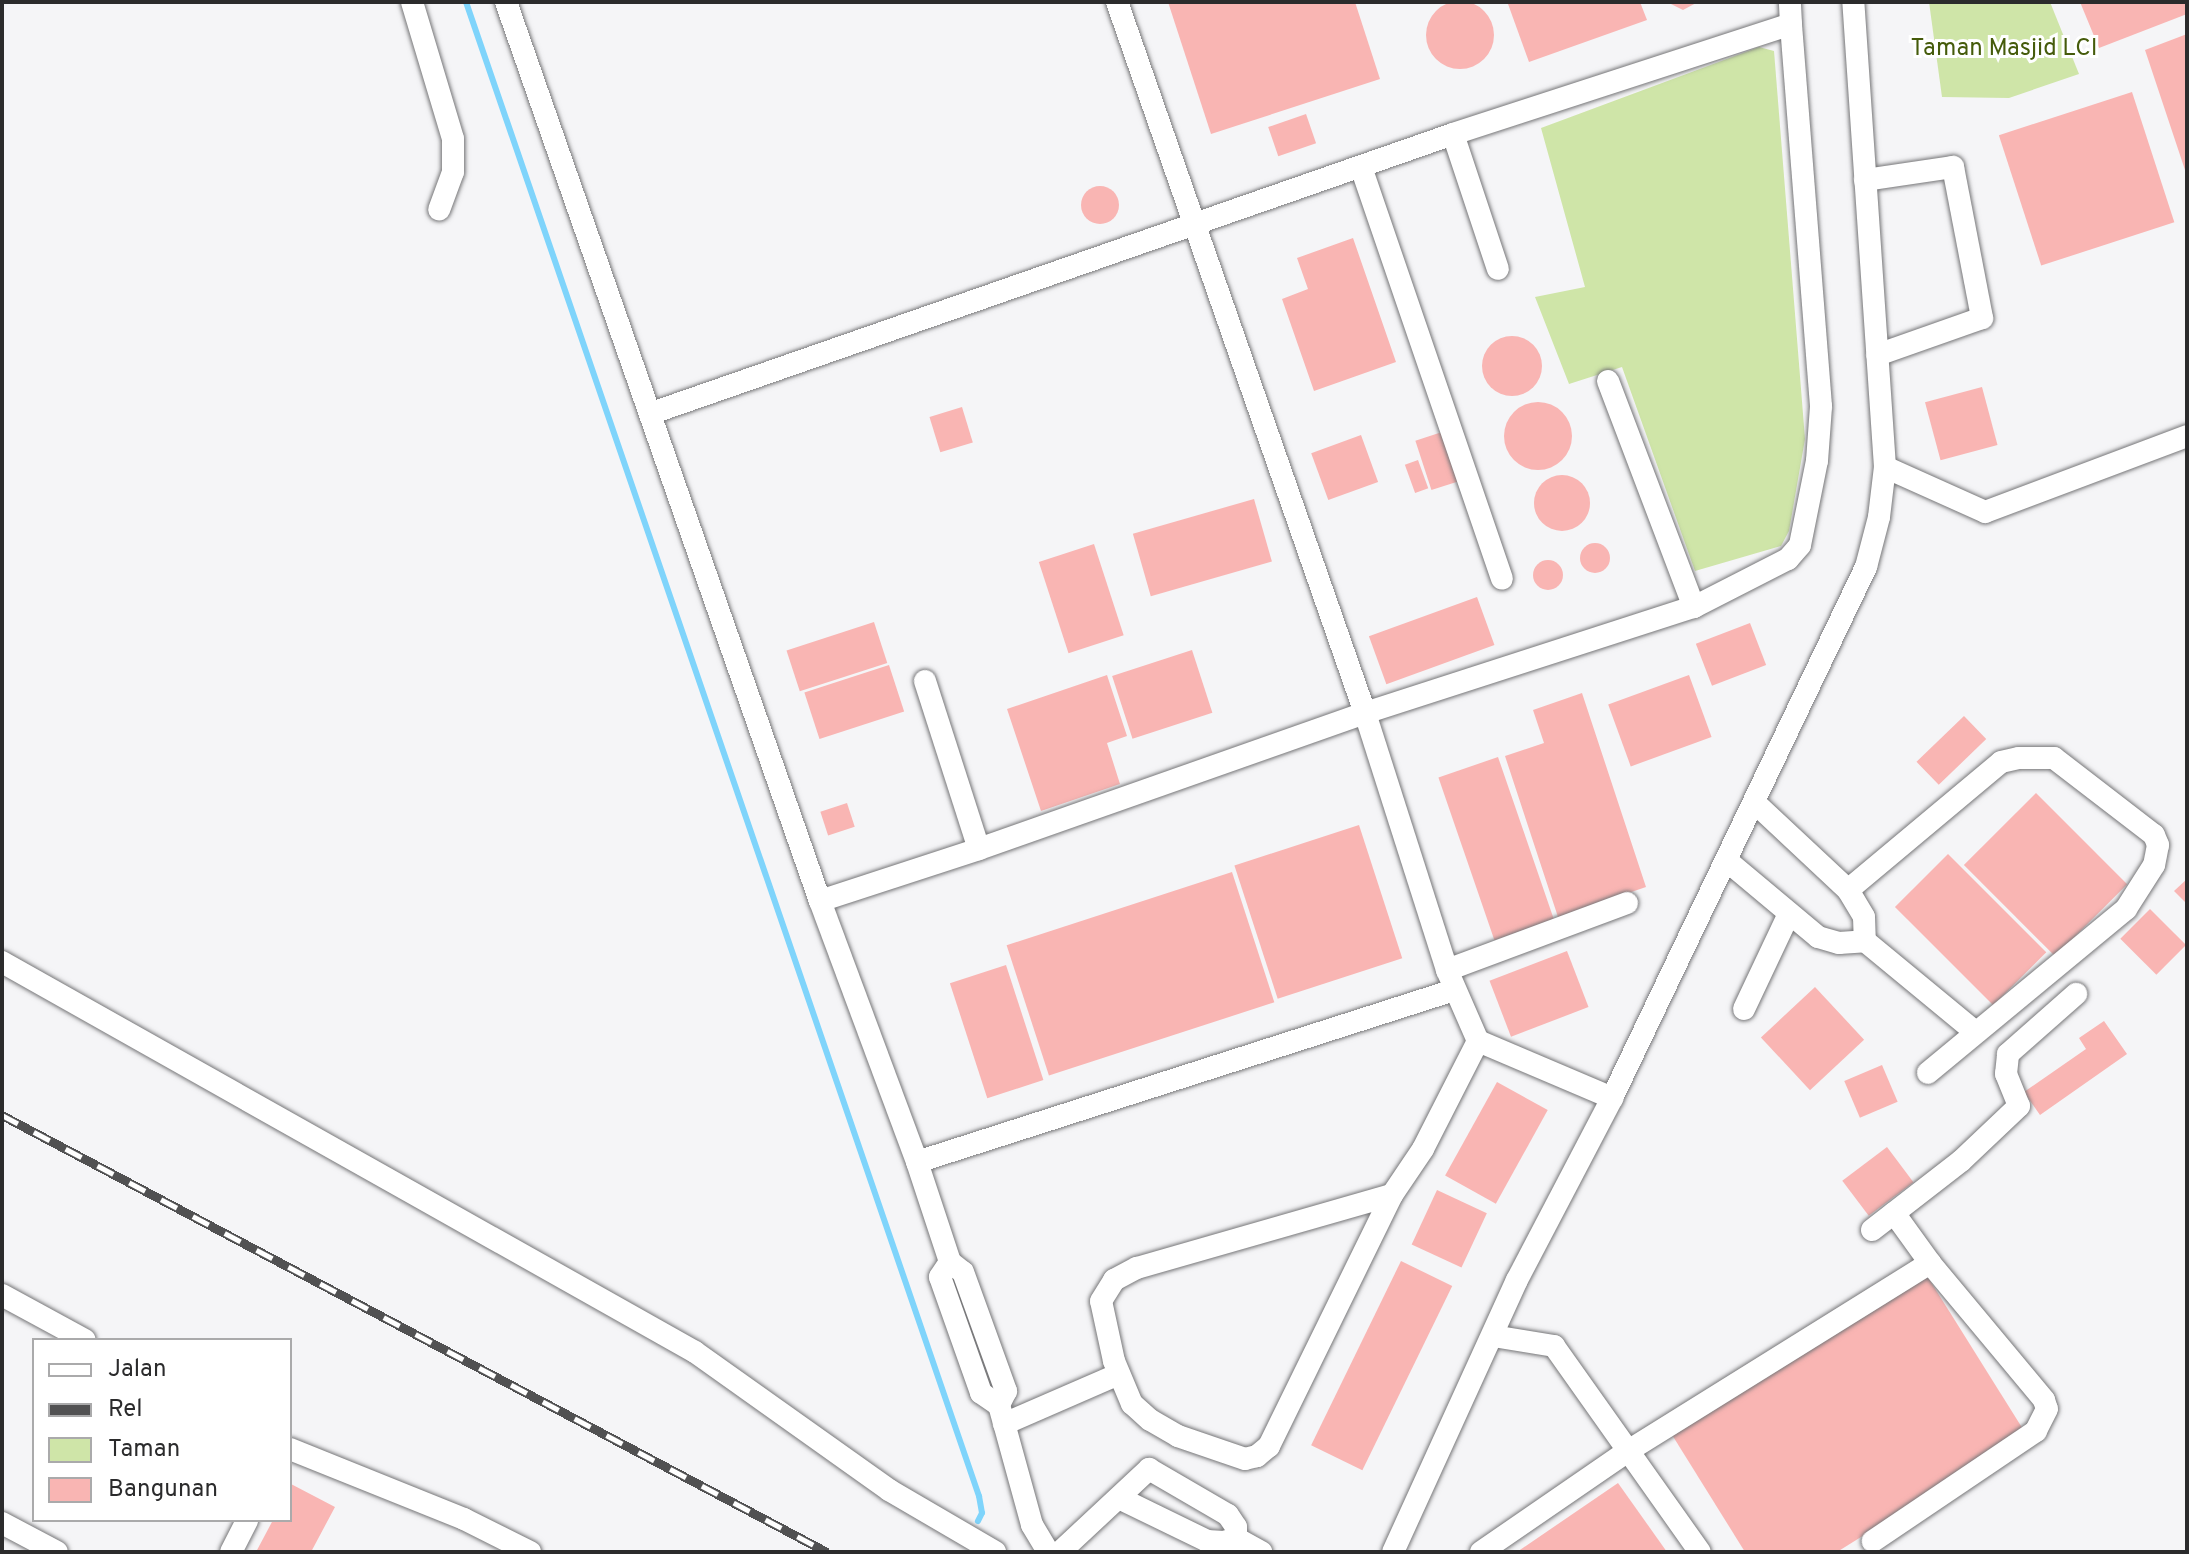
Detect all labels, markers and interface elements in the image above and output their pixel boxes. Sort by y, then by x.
park label: Taman Masjid LCI [1911,36,2097,64]
legend [32,1338,292,1522]
text: Jalan [108,1355,166,1385]
text: Rel [108,1395,143,1425]
text: Taman [108,1435,180,1465]
text: Bangunan [108,1475,218,1505]

